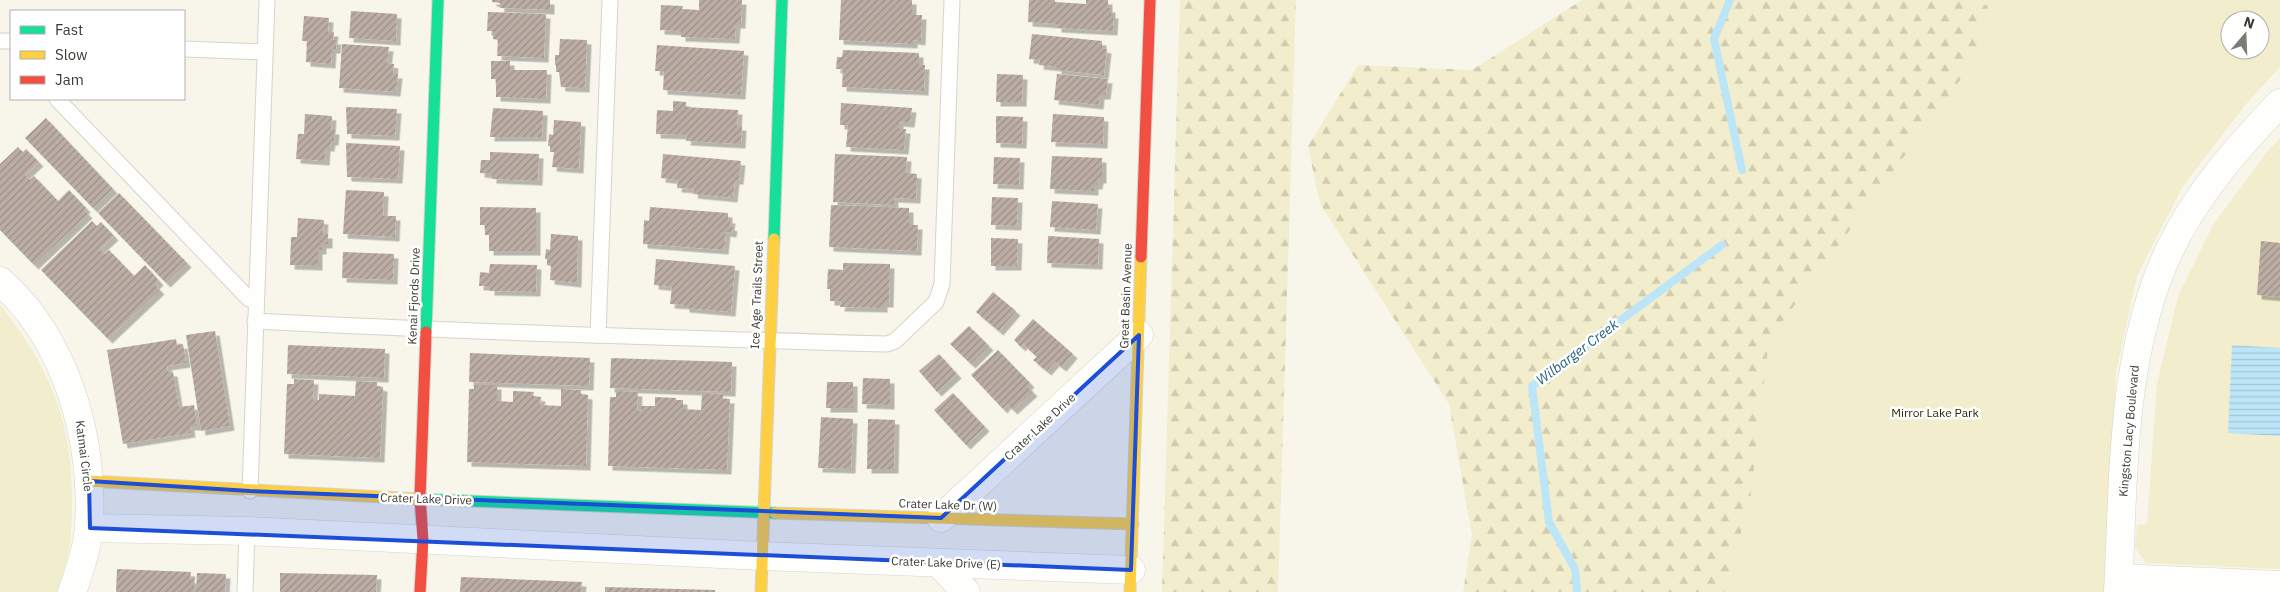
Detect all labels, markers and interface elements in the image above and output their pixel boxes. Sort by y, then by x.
legend [10,10,185,100]
north arrow [2220,10,2270,60]
text: N [2242,13,2257,33]
text: Fast [55,20,83,39]
text: Slow [55,45,88,64]
text: Jam [55,70,84,89]
street label: Ice Age Trails Street [747,241,766,349]
street label: Great Basin Avenue [1116,243,1135,349]
street label: Kenai Fjords Drive [404,247,423,345]
water label: Wilbarger Creek [1532,315,1622,389]
street label: Kingston Lacy Boulevard [2115,365,2142,497]
street label: Crater Lake Drive [1001,389,1079,463]
park label: Mirror Lake Park [1891,405,1980,420]
street label: Katmai Circle [73,420,96,493]
street label: Crater Lake Drive [380,489,473,508]
street label: Crater Lake Dr (W) [899,495,998,514]
street label: Crater Lake Drive (E) [891,553,1001,572]

